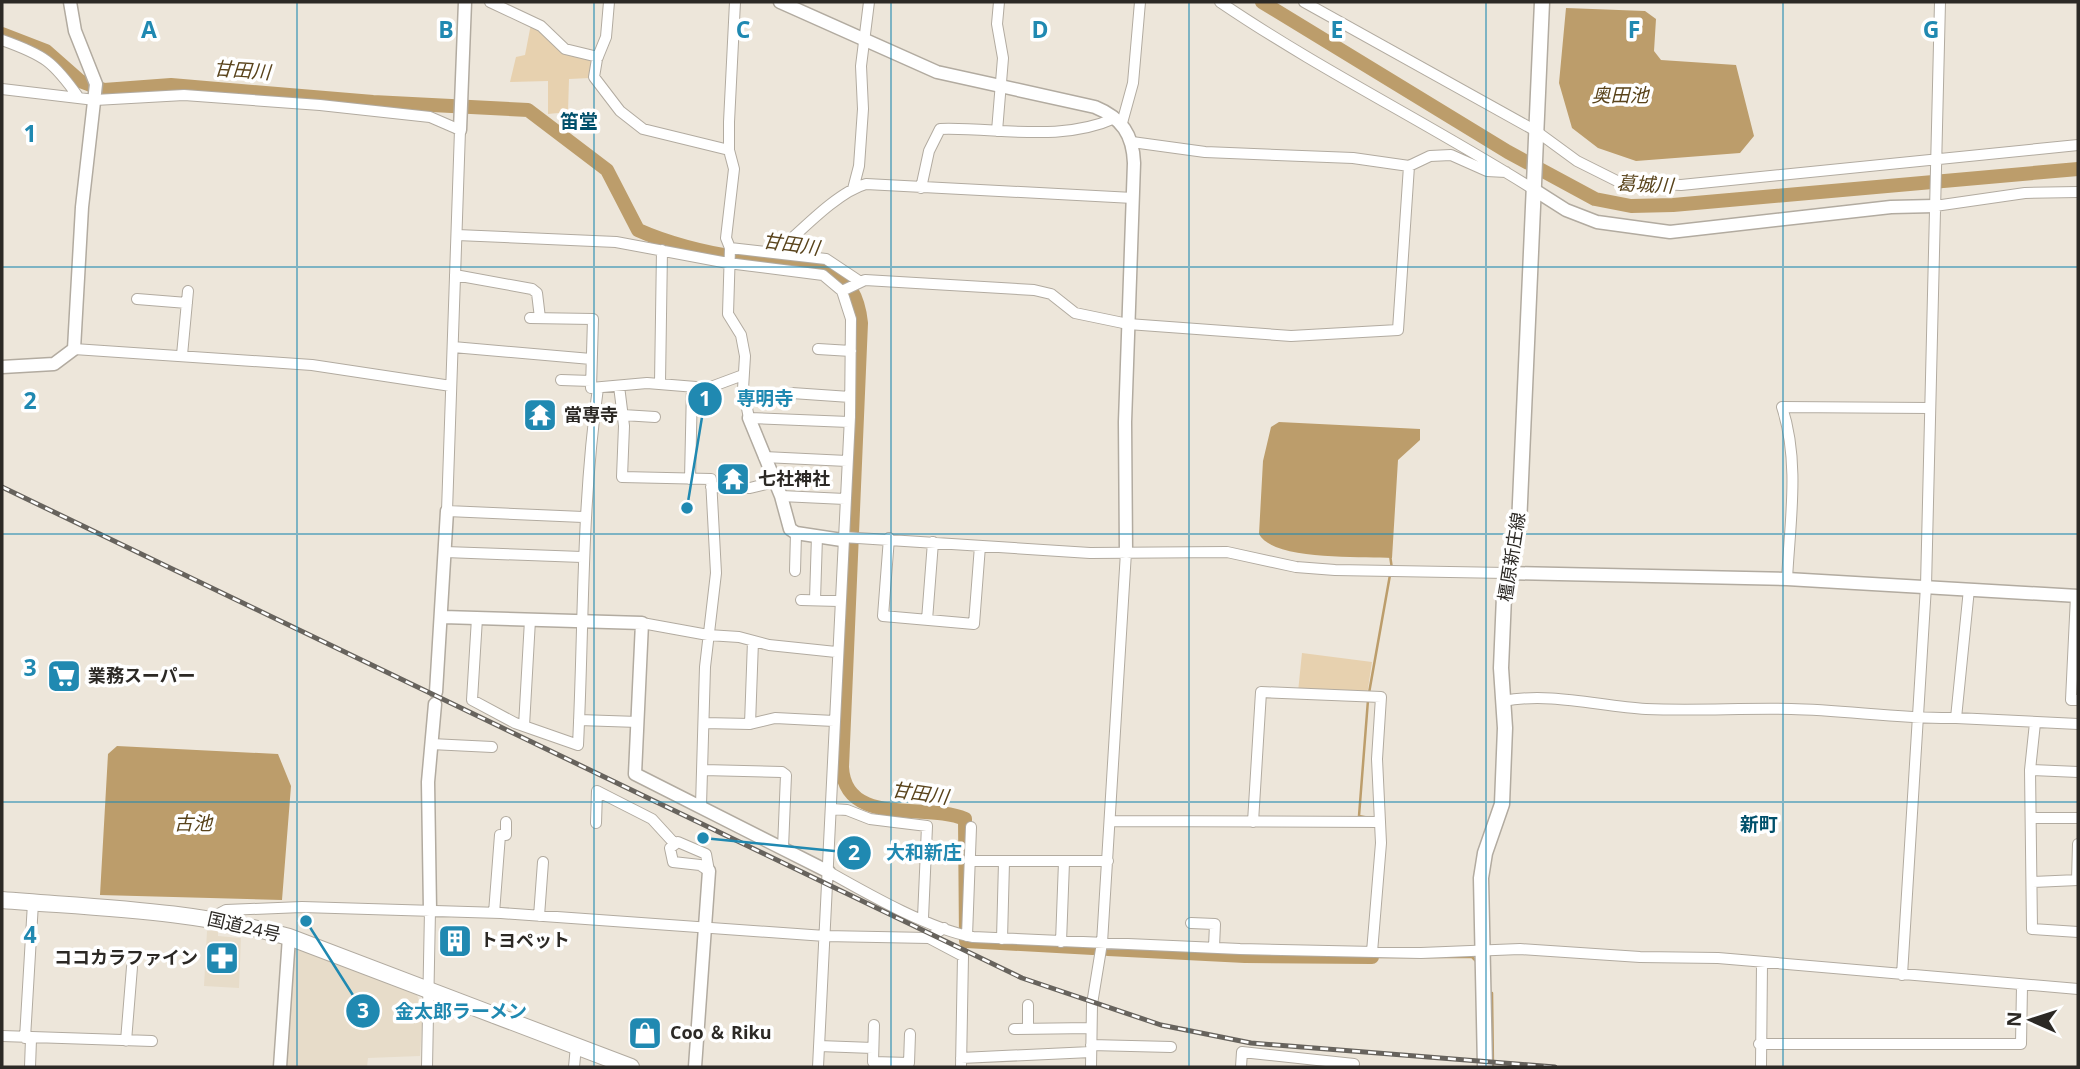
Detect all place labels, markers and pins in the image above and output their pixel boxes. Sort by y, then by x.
callout: 専明寺 [687,379,807,419]
temple icon: 當専寺 [521,396,559,434]
place label: 當専寺 [564,402,618,426]
temple icon: 七社神社 [714,460,752,498]
place label: 七社神社 [758,466,830,490]
supermarket icon: 業務スーパー [45,657,83,695]
place label: 業務スーパー [88,663,196,687]
callout: 大和新庄 [837,833,976,873]
building icon: トヨペット [436,922,474,960]
place label: トヨペット [480,928,570,952]
pharmacy icon: ココカラファイン [203,939,241,977]
place label: ココカラファイン [54,945,198,969]
callout: 金太郎ラーメン [346,991,542,1031]
shop icon: Coo ＆ Riku [626,1014,664,1052]
place label: Coo ＆ Riku [670,1020,771,1044]

